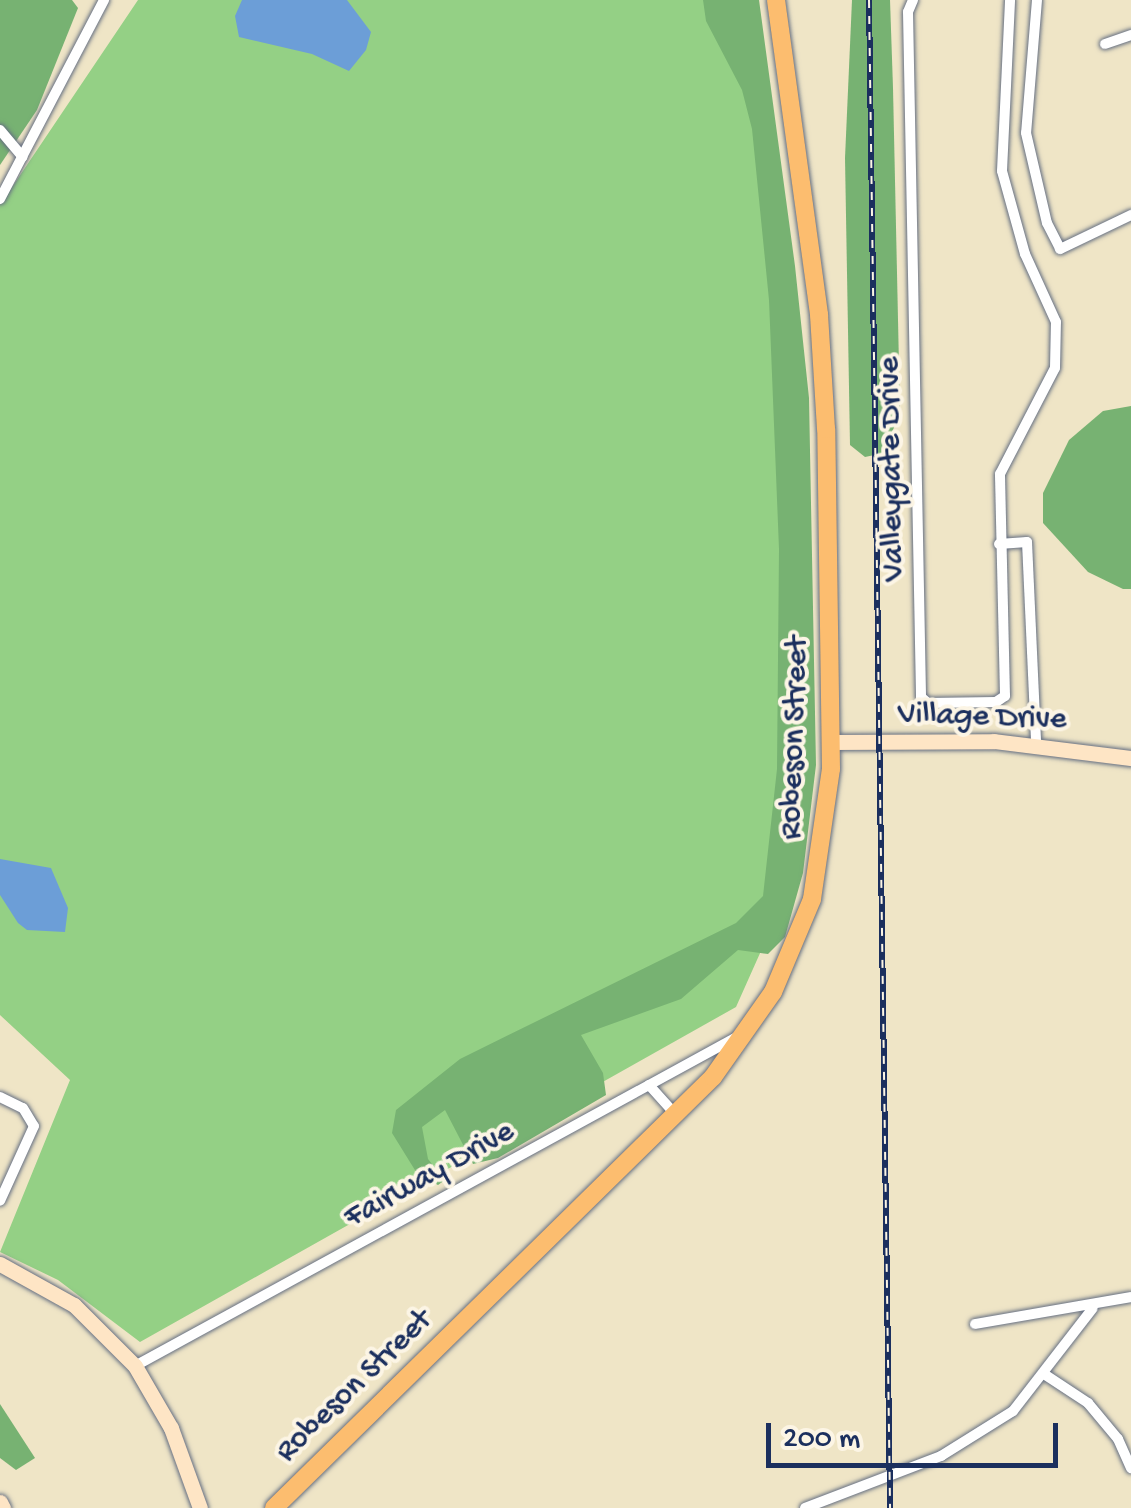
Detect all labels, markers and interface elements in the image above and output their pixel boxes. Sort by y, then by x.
street label: Valleygate Drive [872,356,914,582]
street label: Robeson Street [773,636,819,840]
street label: Village Drive [897,696,1067,740]
street label: Fairway Drive [338,1114,522,1238]
street label: Robeson Street [269,1303,441,1471]
scale bar [771,1403,1064,1465]
text: 200 m [783,1423,860,1458]

